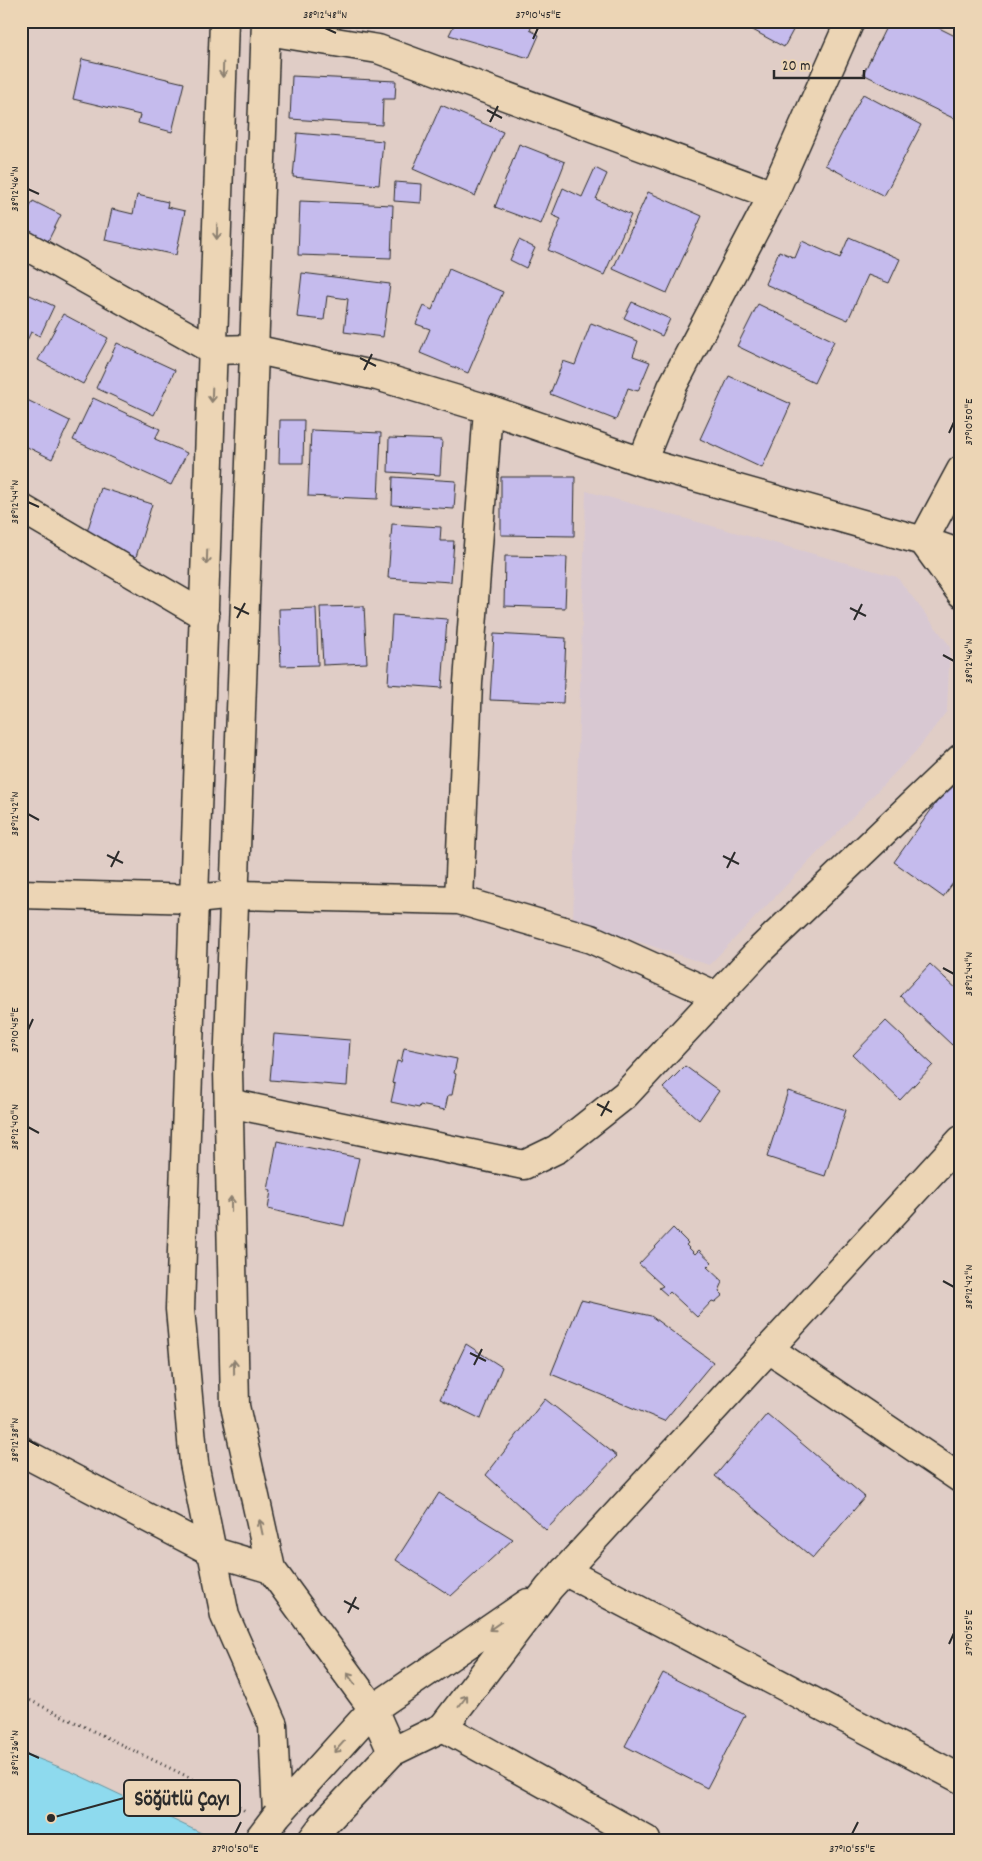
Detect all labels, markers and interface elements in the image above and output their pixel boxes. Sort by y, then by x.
text: 38°12'48"N [303,7,347,24]
text: 37°10'45"E [515,7,561,24]
scale bar [774,48,864,80]
text: 20 m [782,56,810,78]
one-way arrow [218,62,227,78]
text: 38°12'46"N [7,166,24,212]
one-way arrow [212,224,222,240]
one-way arrow [207,386,217,403]
text: 37°10'50"E [961,398,978,446]
text: 38°12'44"N [7,480,24,524]
one-way arrow [202,548,212,565]
text: 38°12'46"N [961,638,978,684]
text: 38°12'42"N [7,792,24,836]
text: 38°12'44"N [961,952,978,996]
text: 37°10'45"E [7,1007,24,1053]
text: 38°12'40"N [7,1104,24,1150]
one-way arrow [226,1197,235,1213]
text: 38°12'42"N [961,1265,978,1309]
one-way arrow [229,1359,239,1376]
text: 38°12'38"N [7,1418,24,1462]
one-way arrow [256,1519,265,1535]
text: 37°10'55"E [961,1609,978,1656]
one-way arrow [488,1621,502,1631]
one-way arrow [346,1672,356,1686]
one-way arrow [458,1694,468,1708]
text: 38°12'36"N [7,1730,24,1776]
one-way arrow [333,1740,345,1753]
callout: Söğütlü Çayı [124,1780,240,1816]
text: Söğütlü Çayı [134,1786,230,1816]
text: 37°10'50"E [211,1841,259,1858]
text: 37°10'55"E [829,1841,876,1858]

